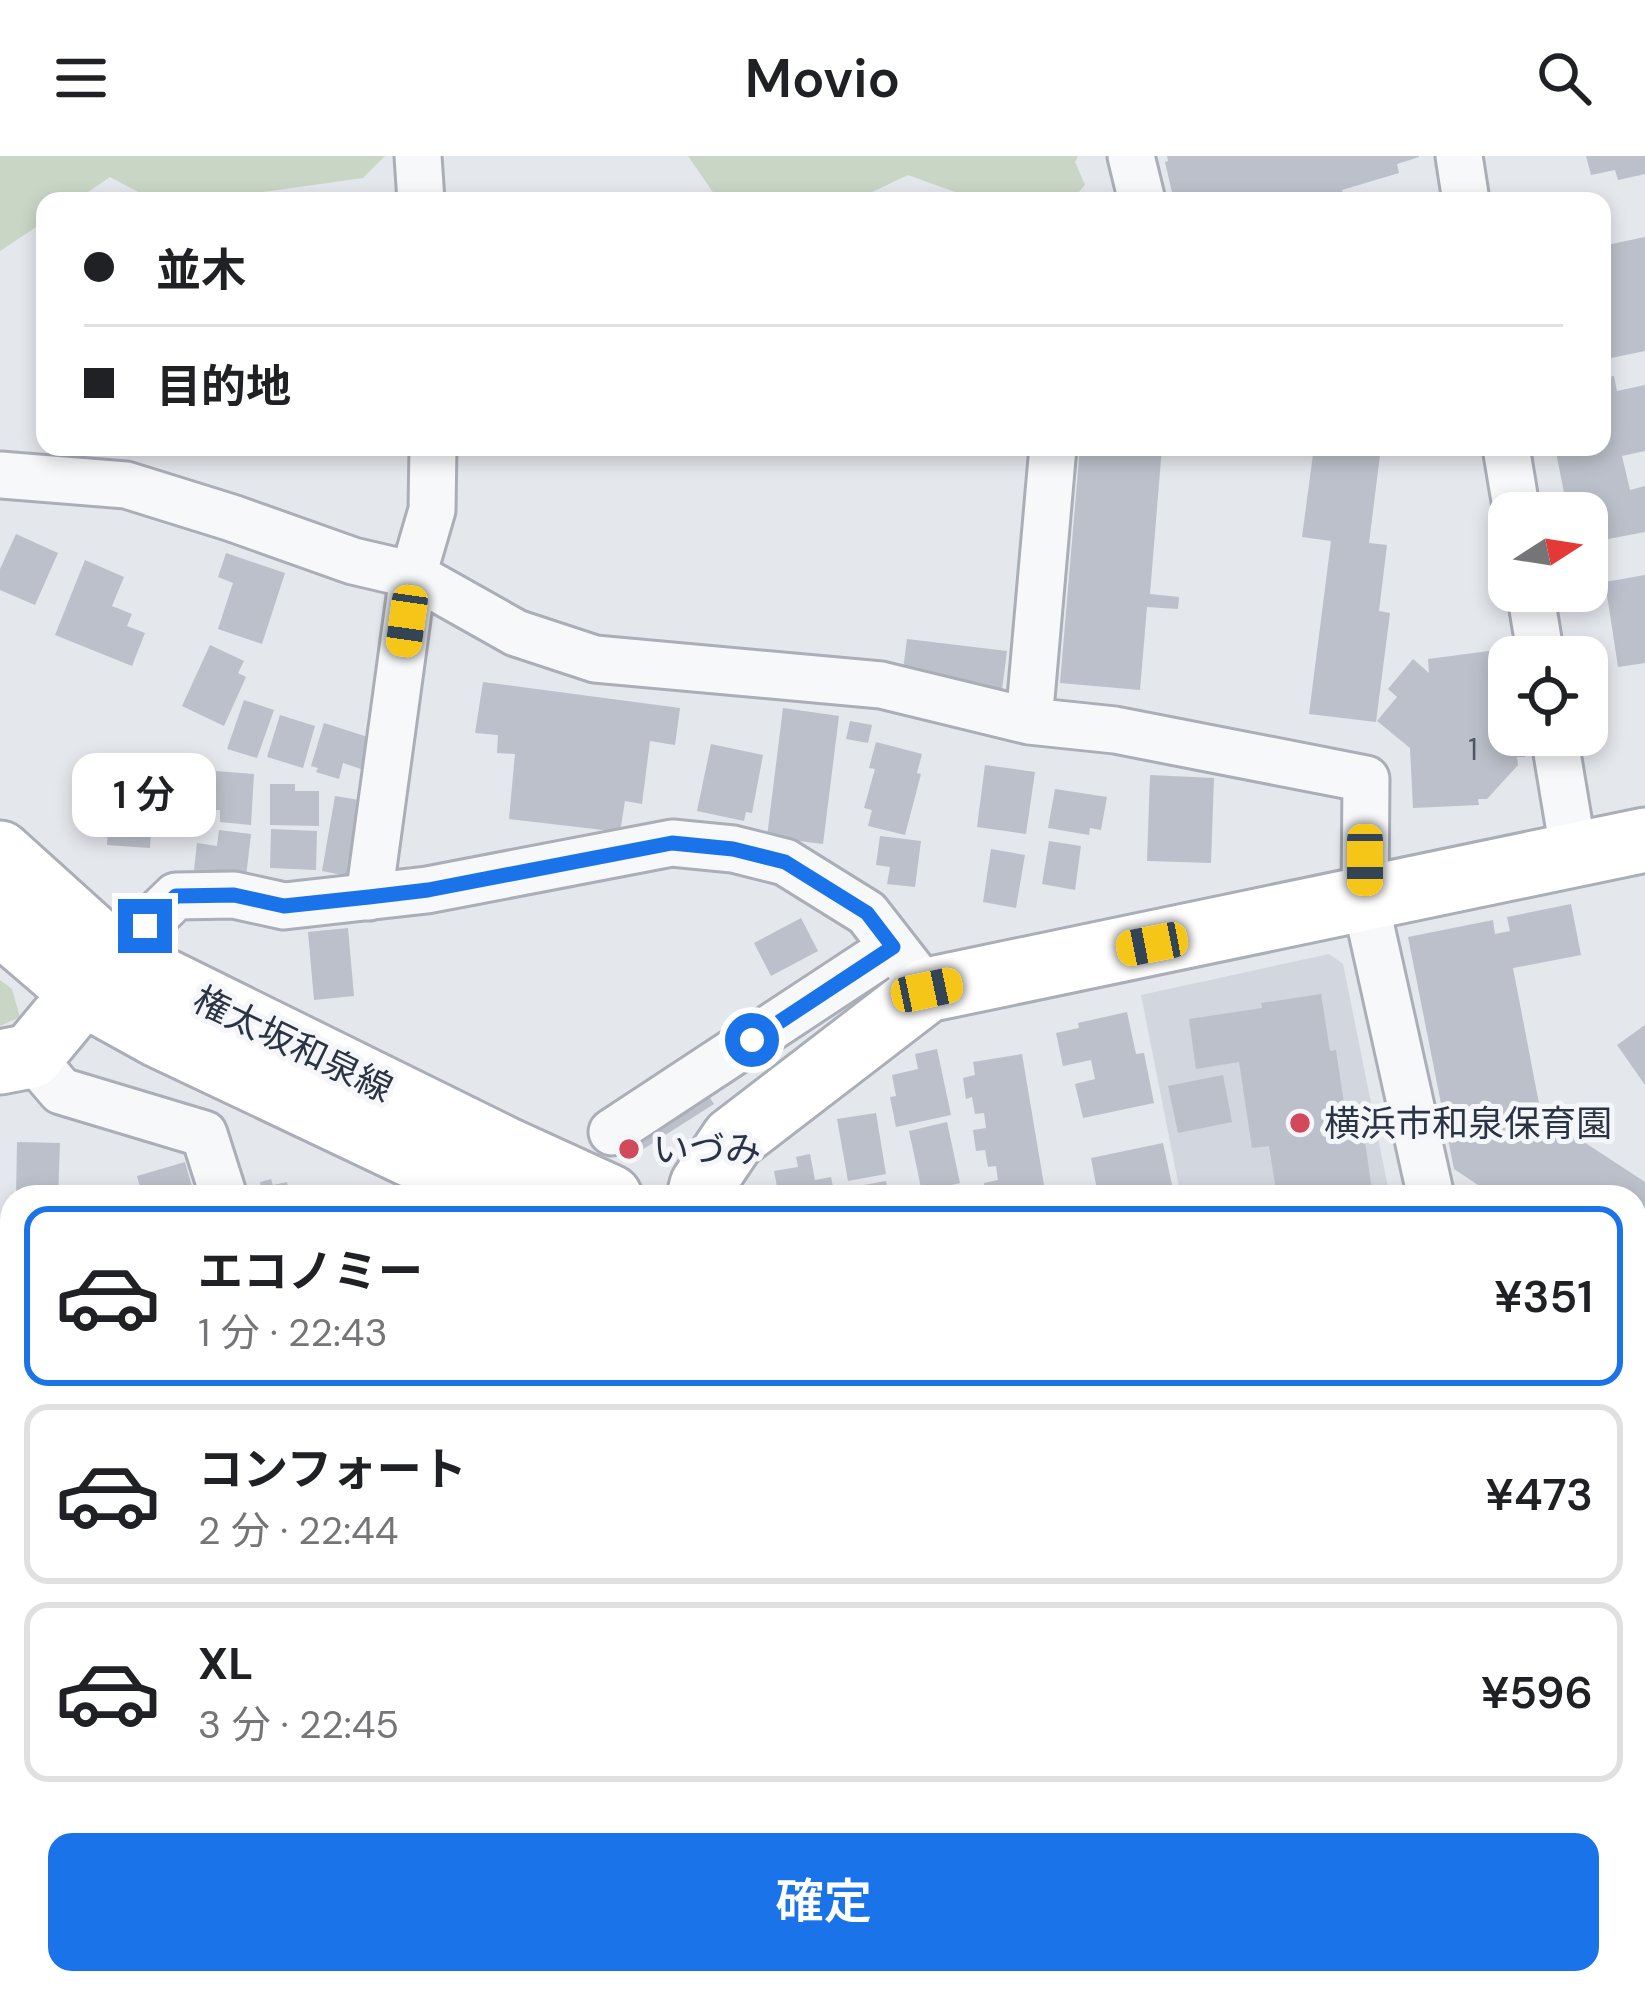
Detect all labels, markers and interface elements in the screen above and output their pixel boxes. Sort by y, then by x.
text: Movio [745,43,900,114]
icon: menu [48,45,114,111]
icon: search [1531,45,1597,111]
text: 並木 [156,241,246,300]
text: 目的地 [156,357,291,416]
north arrow [1488,492,1608,612]
map controls [1488,492,1608,756]
car [384,583,430,659]
button: locate [1488,636,1608,756]
house number: 1 [1468,730,1478,769]
callout: 1 分 [73,752,217,836]
text: 1 分 [113,769,175,820]
car [1347,824,1383,896]
route end [118,899,172,953]
car [1113,919,1191,969]
car [888,965,966,1015]
street label: 権太坂和泉線 [186,976,400,1112]
route start [725,1013,779,1067]
place label: 横浜市和泉保育園 [1324,1100,1612,1147]
marker: 横浜市和泉保育園 [1287,1110,1313,1136]
place label: いづみ [653,1126,761,1173]
marker: いづみ [616,1136,642,1162]
icon: car [54,1242,162,1350]
text: エコノミー [198,1242,423,1301]
text: ¥351 [1494,1267,1593,1326]
text: 1 分 · 22:43 [198,1307,388,1358]
icon: car [54,1440,162,1548]
text: コンフォート [198,1440,467,1499]
text: ¥473 [1485,1465,1593,1524]
text: 2 分 · 22:44 [198,1505,398,1556]
text: XL [198,1634,253,1693]
icon: car [54,1638,162,1746]
text: ¥596 [1481,1663,1593,1722]
text: 3 分 · 22:45 [198,1699,399,1750]
button: 確定 [48,1833,1599,1971]

